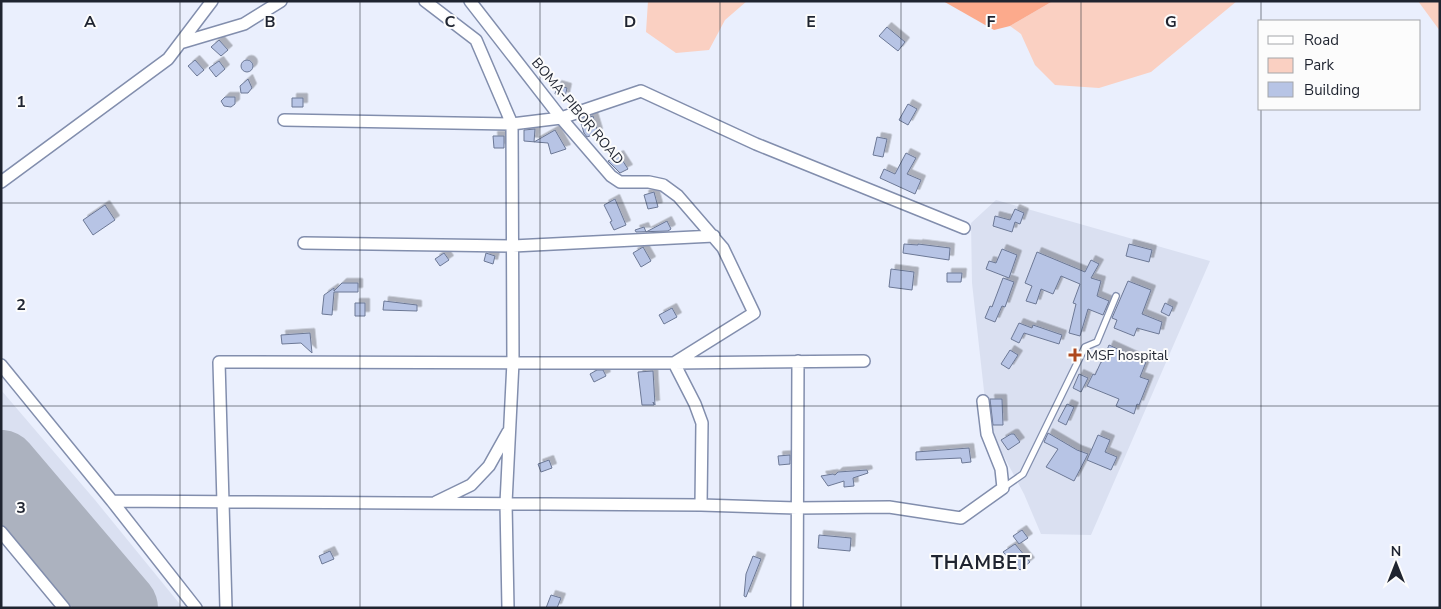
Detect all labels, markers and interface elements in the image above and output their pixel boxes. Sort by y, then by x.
text: A [84,11,96,33]
text: B [264,11,276,33]
text: C [445,11,456,33]
text: D [624,11,636,33]
text: E [806,11,816,33]
text: F [987,11,996,33]
text: G [1165,11,1177,33]
legend [1258,20,1421,110]
text: Road [1304,30,1339,50]
street label: BOMA-PIBOR ROAD [527,54,628,169]
text: Park [1304,55,1334,75]
text: Building [1304,80,1360,100]
text: 1 [16,91,26,113]
text: 2 [16,294,26,316]
place label: MSF hospital [1086,346,1169,365]
marker: MSF hospital [1068,348,1082,362]
text: 3 [16,497,26,519]
north arrow [1371,539,1421,589]
text: N [1391,542,1401,561]
district label: THAMBET [931,550,1031,576]

